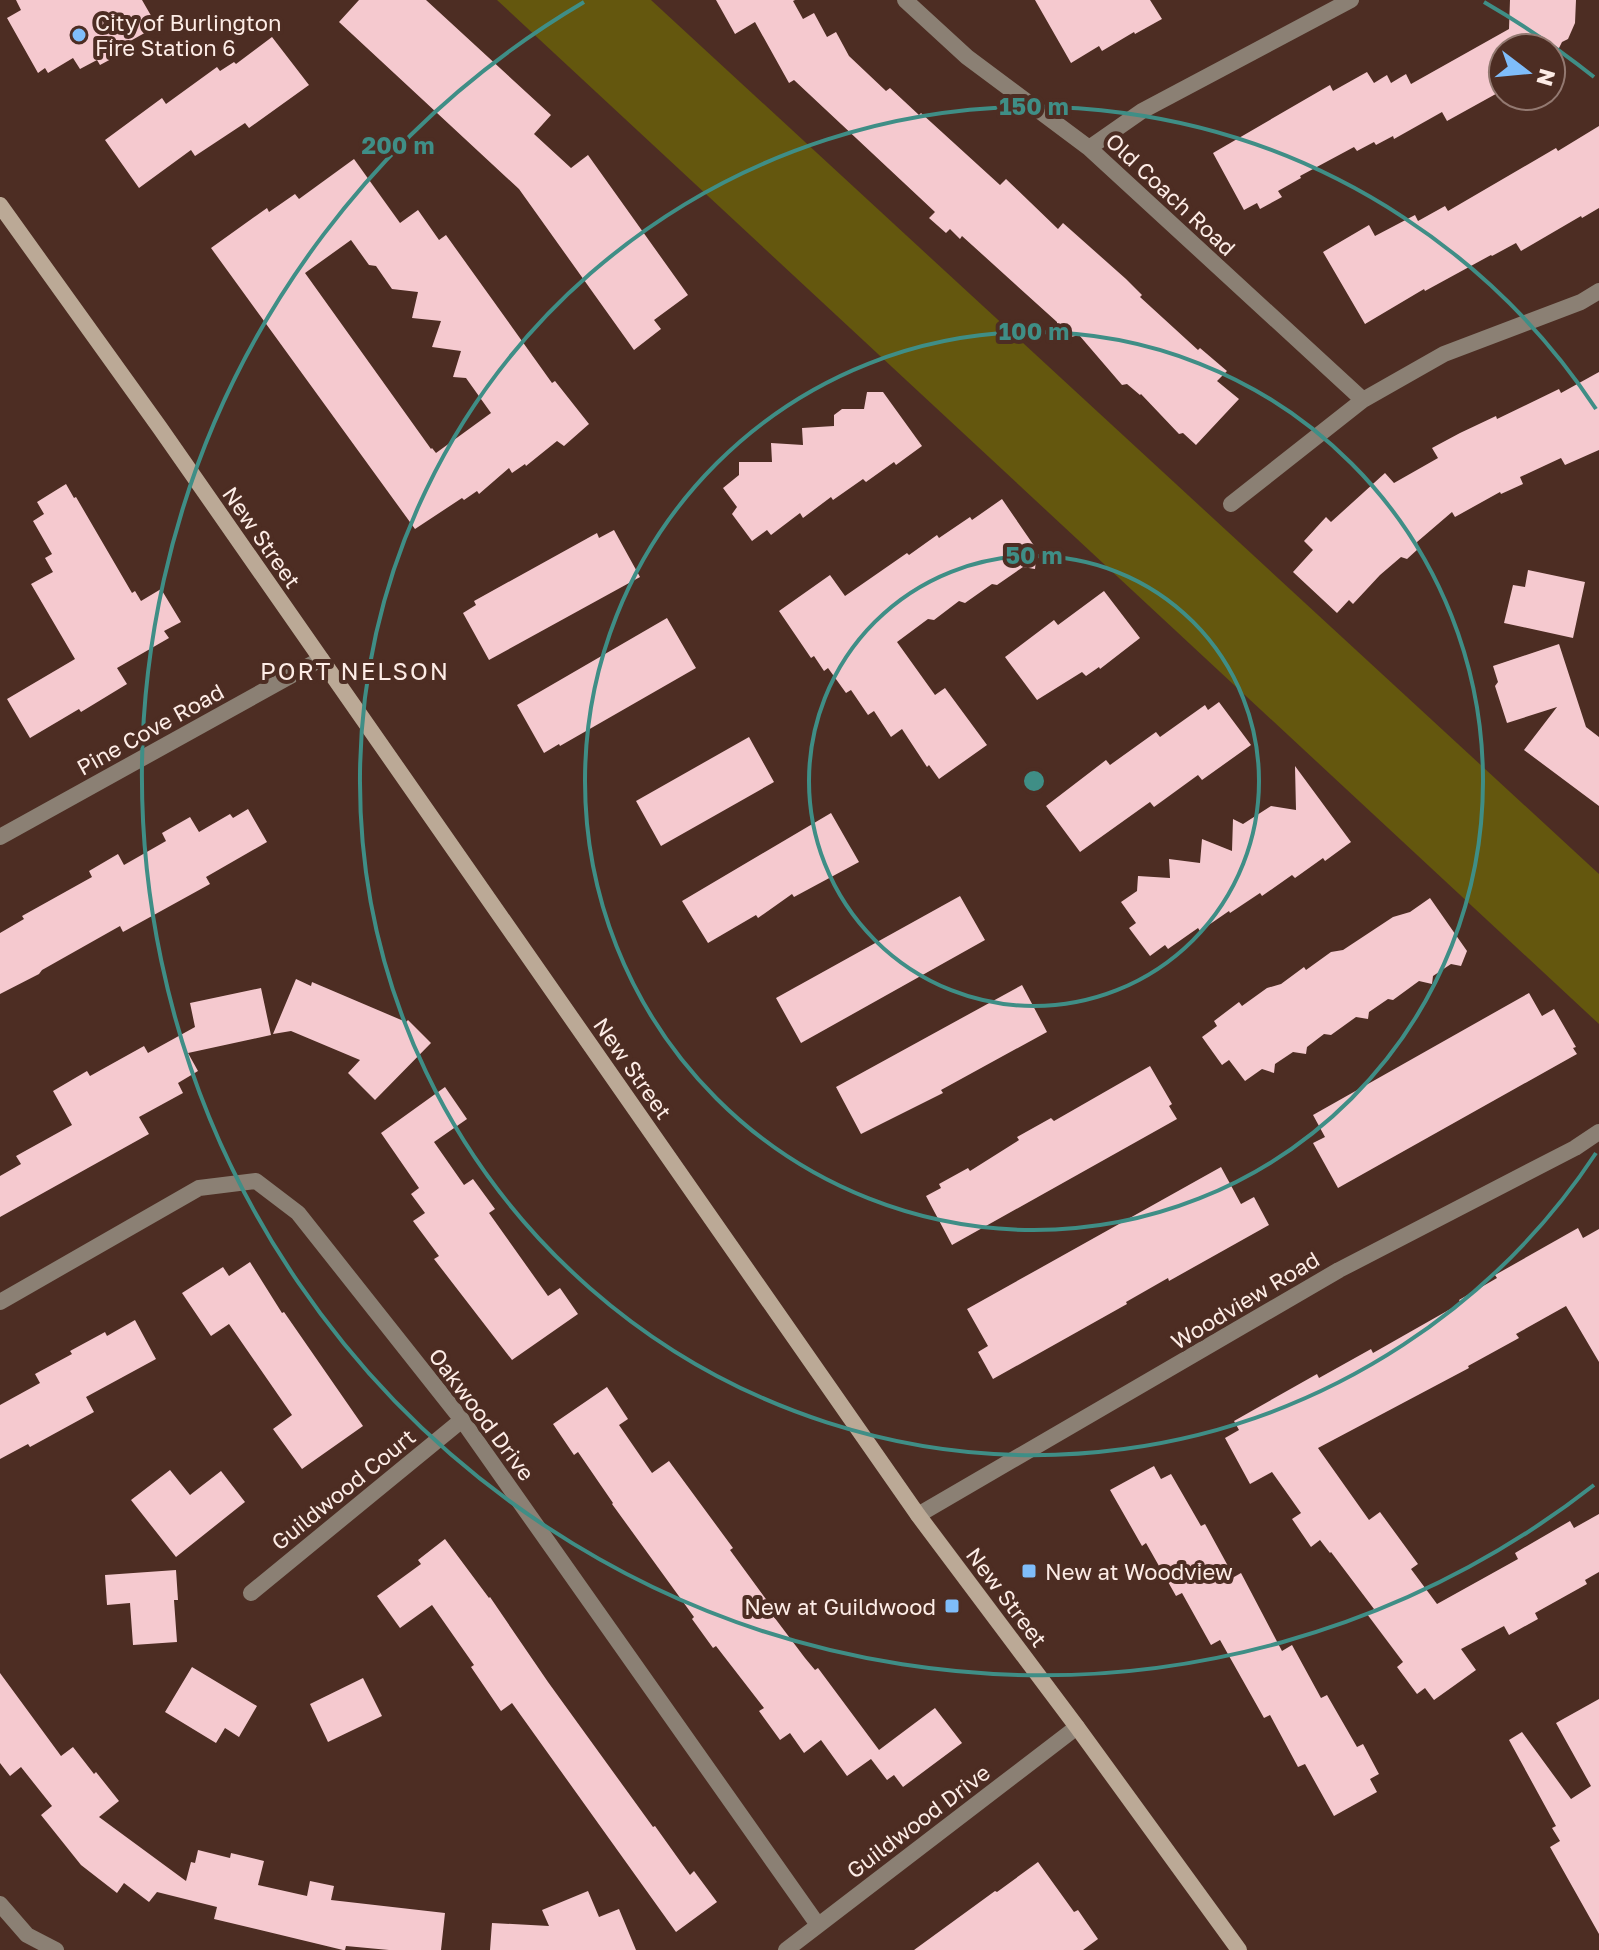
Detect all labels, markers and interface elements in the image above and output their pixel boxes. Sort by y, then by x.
place label: City of Burlington Fire Station 6 [95,9,282,61]
marker: City of Burlington Fire Station 6 [70,26,88,44]
north arrow [1487,32,1567,112]
text: N [1531,66,1562,89]
text: 150 m [999,91,1069,120]
street label: Old Coach Road [1100,127,1242,261]
text: 200 m [362,130,434,159]
text: 100 m [999,316,1069,345]
street label: New Street [217,481,307,593]
text: 50 m [1005,540,1063,569]
district label: PORT NELSON [260,656,450,685]
street label: Pine Cove Road [72,677,228,781]
centre of rings [1020,767,1048,795]
street label: New Street [588,1012,678,1124]
street label: Woodview Road [1166,1245,1324,1355]
street label: Oakwood Drive [423,1342,541,1486]
street label: Guildwood Court [266,1423,420,1555]
street label: New Street [961,1542,1053,1652]
place label: New at Woodview [1045,1558,1233,1585]
marker: New at Woodview [1020,1562,1038,1580]
place label: New at Guildwood [744,1593,936,1620]
marker: New at Guildwood [943,1597,961,1615]
street label: Guildwood Drive [841,1758,995,1884]

